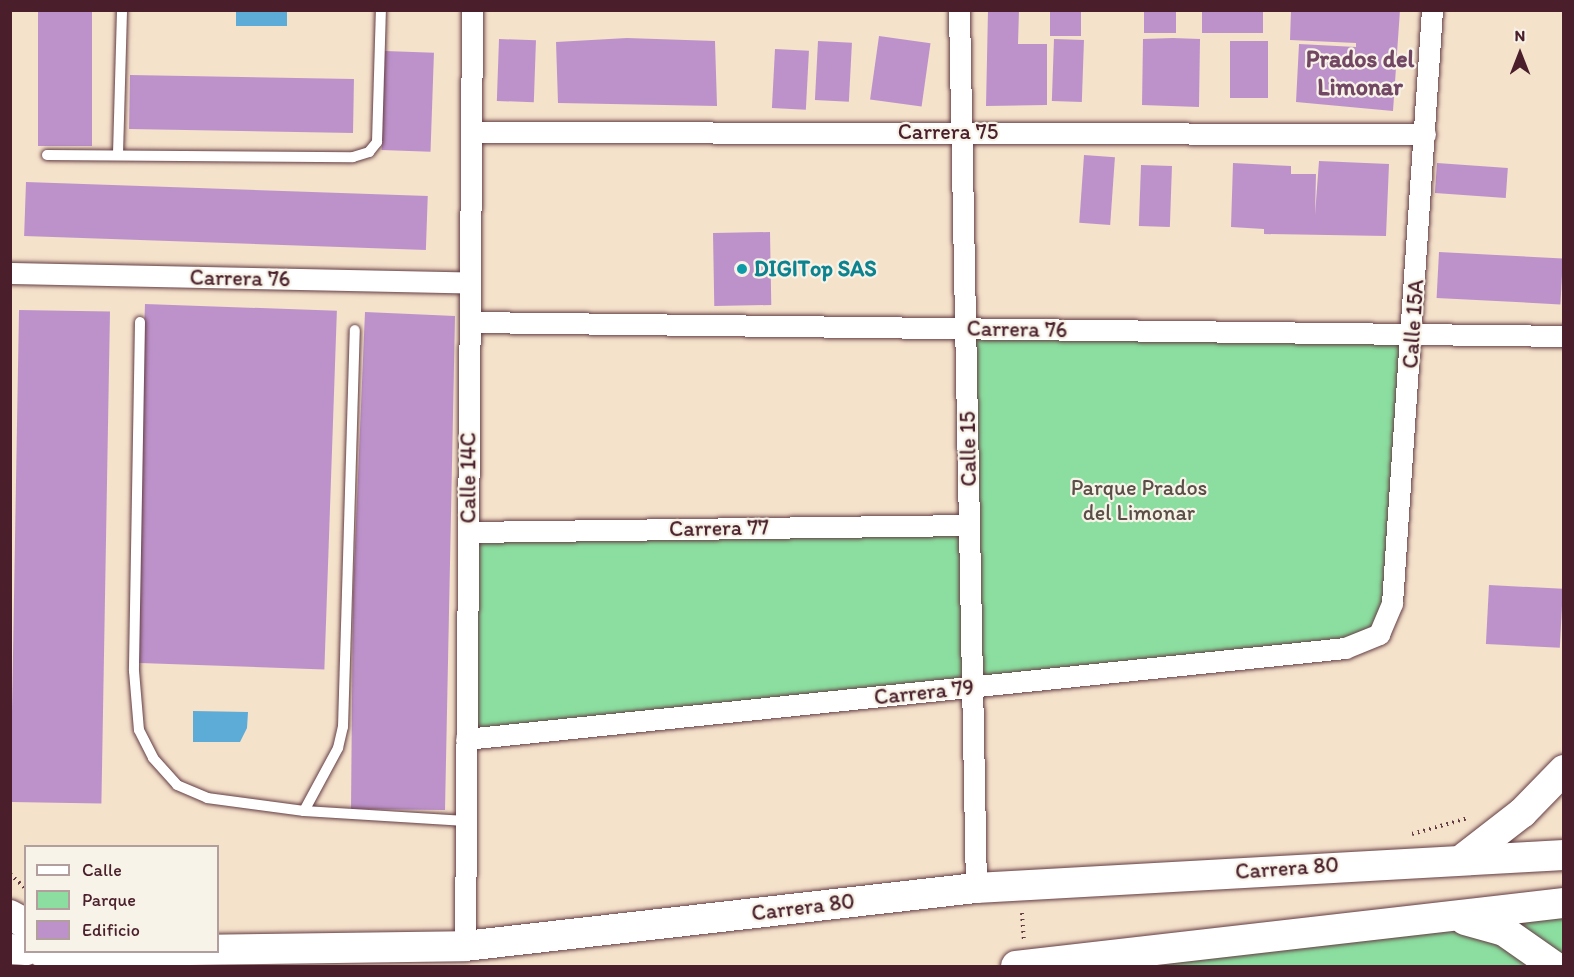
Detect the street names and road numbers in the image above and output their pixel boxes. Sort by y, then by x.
street label: Carrera 75 [898,119,998,145]
street label: Carrera 76 [189,264,291,292]
street label: Calle 15A [1397,279,1429,369]
street label: Carrera 76 [966,315,1068,343]
street label: Calle 15 [954,411,982,487]
street label: Calle 14C [455,432,481,524]
street label: Carrera 77 [669,514,769,542]
street label: Carrera 79 [873,674,975,710]
street label: Carrera 80 [1234,851,1340,885]
street label: Carrera 80 [750,888,856,926]

